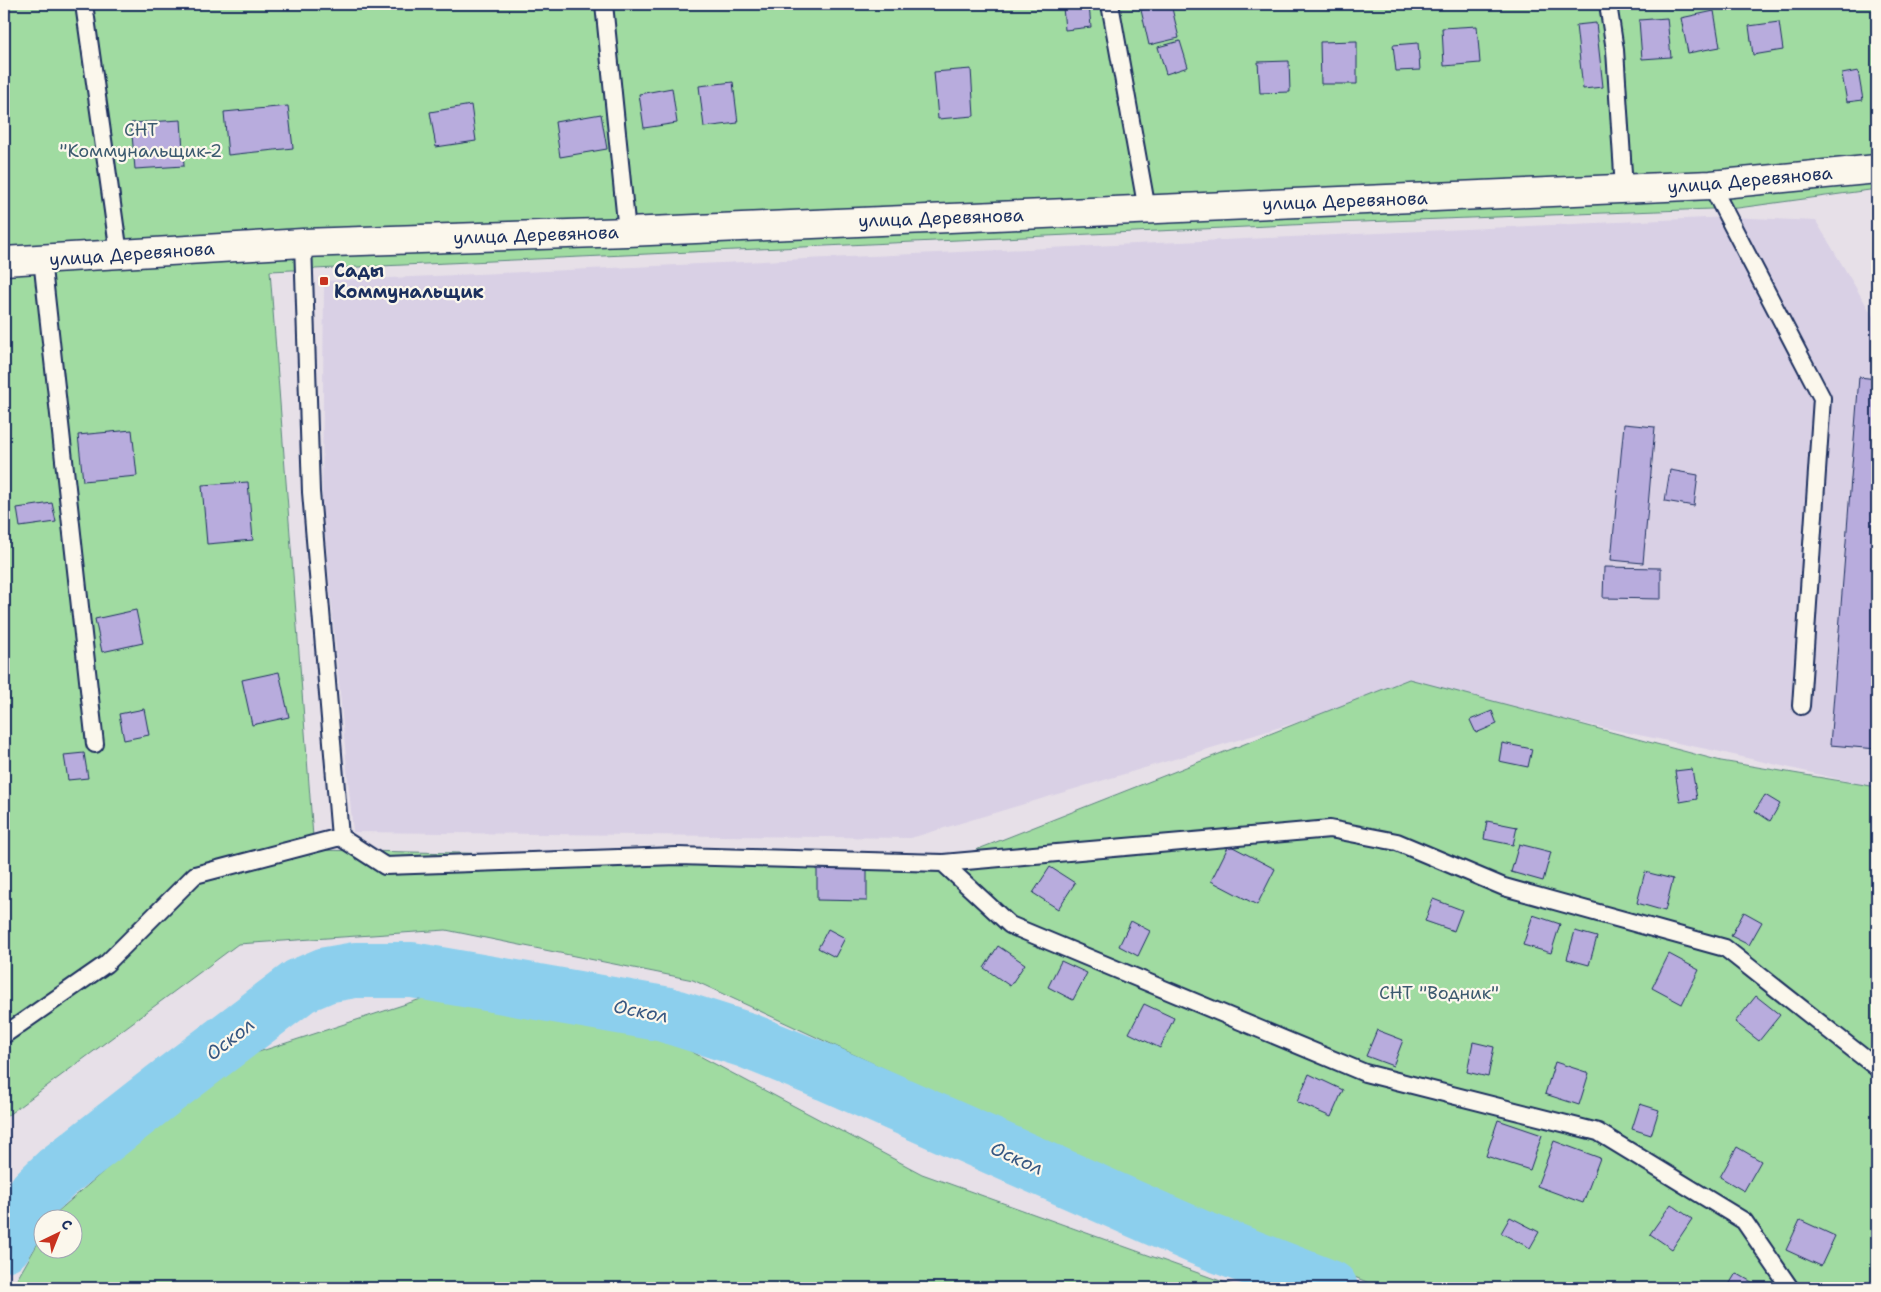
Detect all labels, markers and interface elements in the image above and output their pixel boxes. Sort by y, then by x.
park label: СНТ "Коммунальщик-2 [60,118,222,163]
street label: улица Деревянова [1666,161,1834,199]
street label: улица Деревянова [1262,186,1428,216]
street label: улица Деревянова [858,203,1024,233]
street label: улица Деревянова [453,220,619,250]
street label: улица Деревянова [49,236,215,272]
place label: Сады Коммунальщик [334,259,484,304]
marker: Сады Коммунальщик [318,275,330,287]
park label: СНТ "Водник" [1379,981,1499,1005]
water label: Оскол [611,993,671,1029]
water label: Оскол [200,1012,260,1066]
water label: Оскол [987,1135,1047,1181]
north arrow [32,1210,82,1260]
text: С [58,1215,76,1234]

